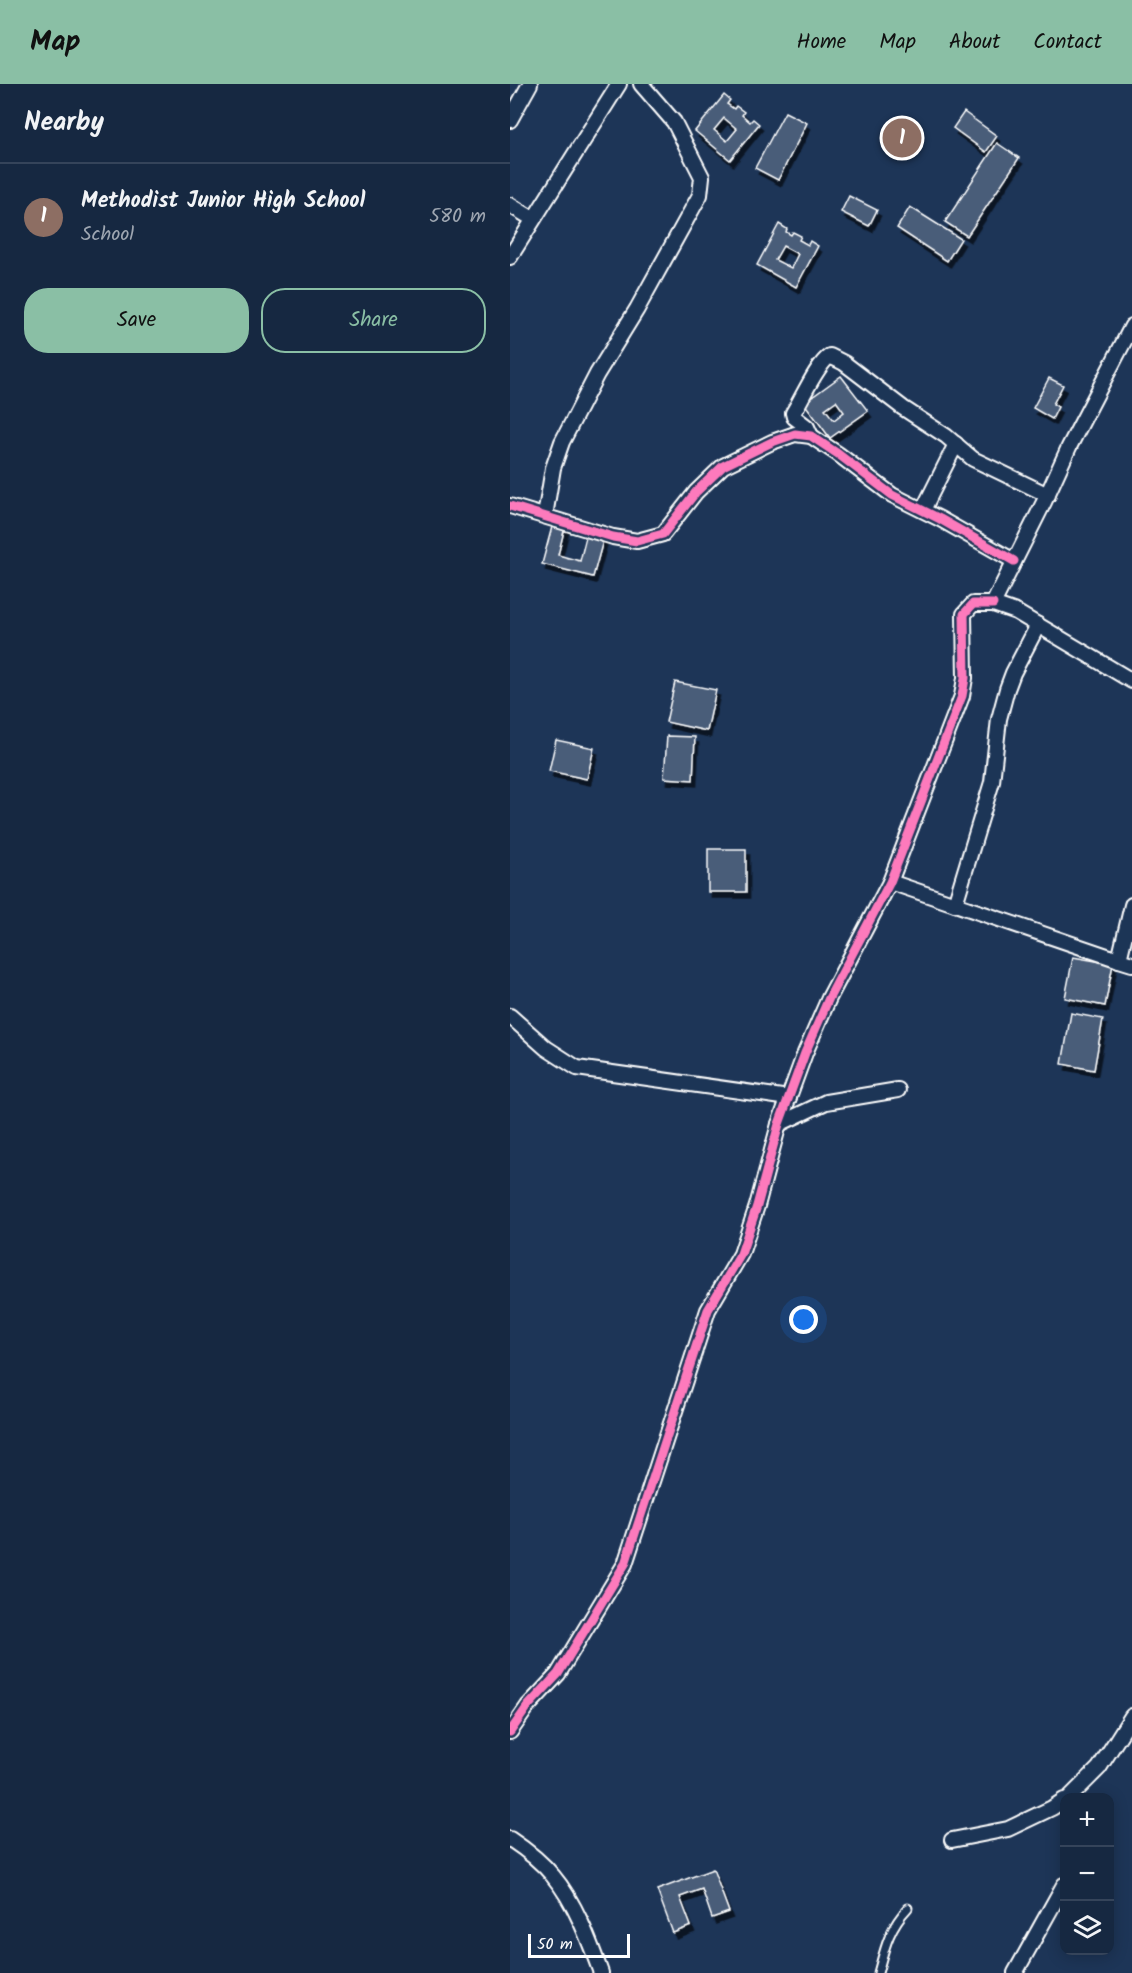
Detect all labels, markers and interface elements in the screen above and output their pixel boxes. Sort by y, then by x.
text: Map [30,20,81,65]
text: Home [797,26,846,59]
text: Map [879,26,916,59]
text: About [949,26,1000,59]
text: Contact [1033,26,1102,59]
text: Nearby [24,102,104,144]
pin: 1 [882,116,922,160]
text: Methodist Junior High School [81,184,365,219]
text: 1 [40,201,47,233]
text: 580 m [429,201,486,233]
text: School [81,219,134,251]
button: Save [24,288,249,353]
button: Share [261,288,486,353]
your location [789,1305,818,1334]
map controls [1060,1793,1114,1955]
button: + [1060,1793,1114,1847]
button: − [1060,1847,1114,1901]
button: layers [1060,1901,1114,1955]
scale bar [528,1931,630,1958]
text: 50 m [537,1932,573,1957]

